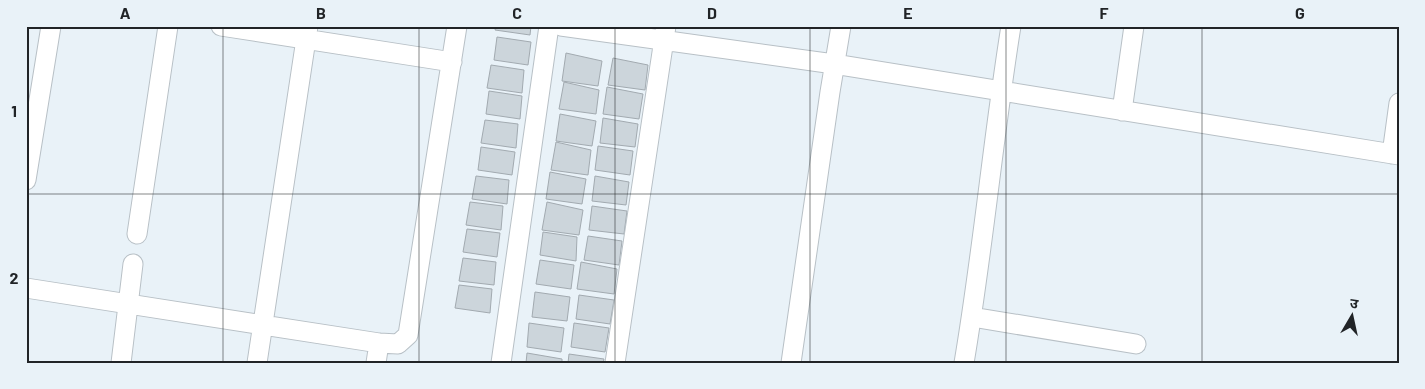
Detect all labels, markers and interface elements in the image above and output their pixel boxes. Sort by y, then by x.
text: A [120,3,131,22]
text: B [316,3,326,22]
text: C [512,3,522,22]
text: D [707,3,717,22]
text: E [903,3,913,22]
text: F [1100,3,1109,22]
text: G [1295,3,1305,22]
text: 1 [11,101,17,120]
text: 2 [10,268,19,287]
north arrow [1328,292,1378,342]
text: उ [1349,294,1360,312]

